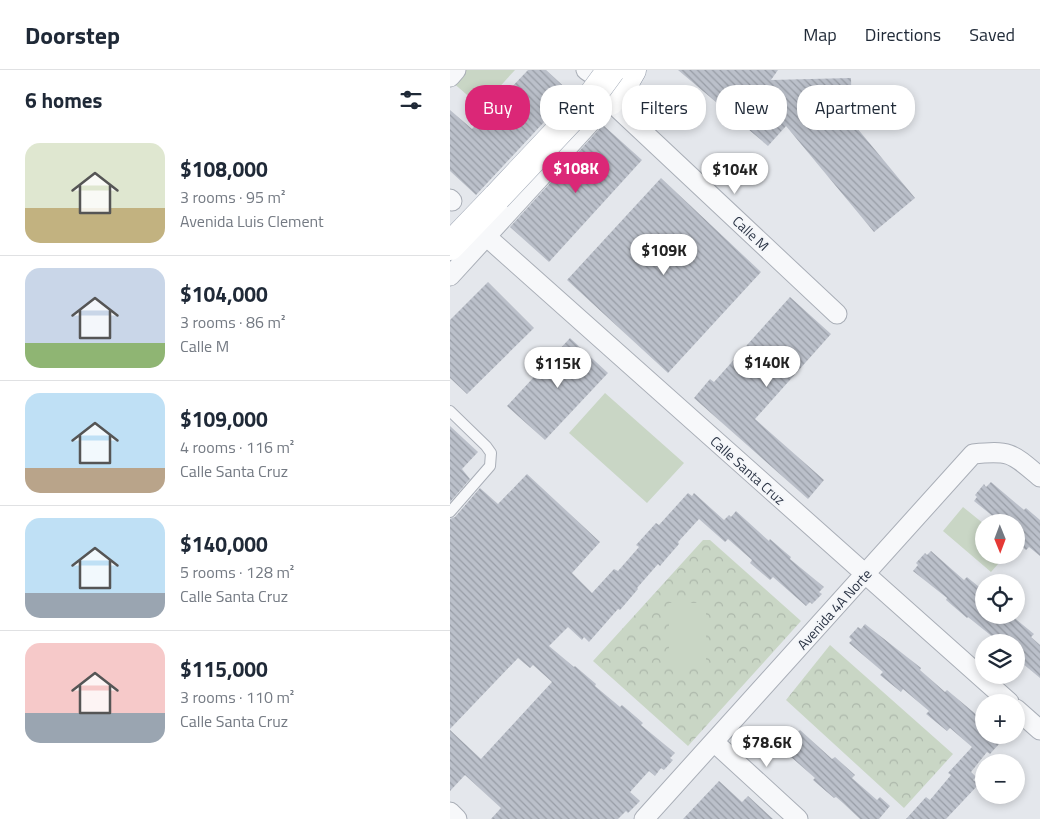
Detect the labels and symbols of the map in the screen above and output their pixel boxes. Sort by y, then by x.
pin: $108K [541,152,611,194]
pin: $104K [700,152,770,195]
street label: Calle M [728,211,774,255]
pin: $109K [629,234,699,276]
pin: $115K [523,346,593,389]
pin: $140K [732,346,802,388]
street label: Calle Santa Cruz [706,431,790,509]
north arrow [975,514,1025,564]
street label: Avenida 4A Norte [792,564,876,654]
pin: $78.6K [726,726,808,768]

